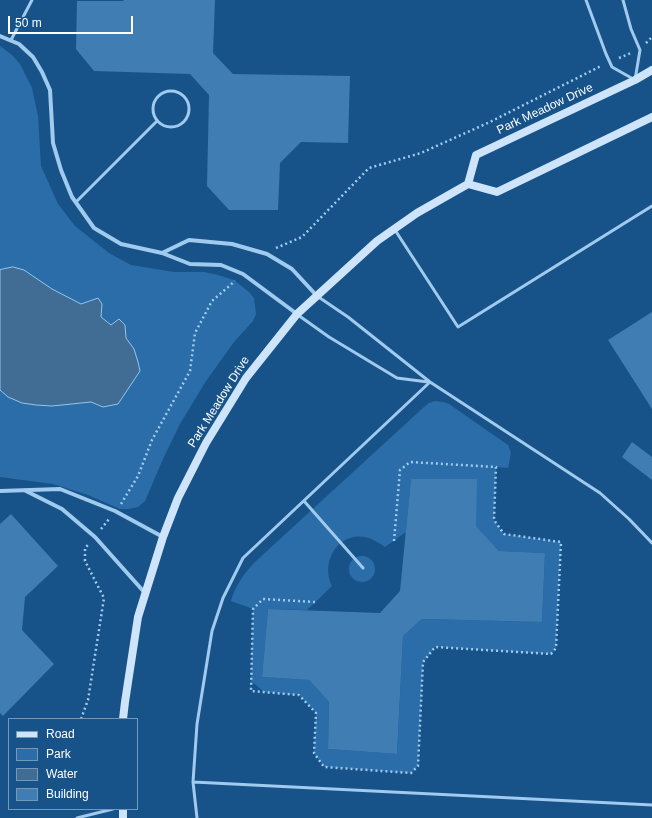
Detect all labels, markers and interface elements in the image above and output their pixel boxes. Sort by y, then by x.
scale bar [10,8,135,34]
text: 50 m [15,16,42,30]
street label: Park Meadow Drive [495,80,595,138]
street label: Park Meadow Drive [185,354,253,450]
legend [8,718,138,810]
text: Road [46,727,75,741]
text: Park [46,747,71,761]
text: Water [46,767,78,781]
text: Building [46,787,89,801]

